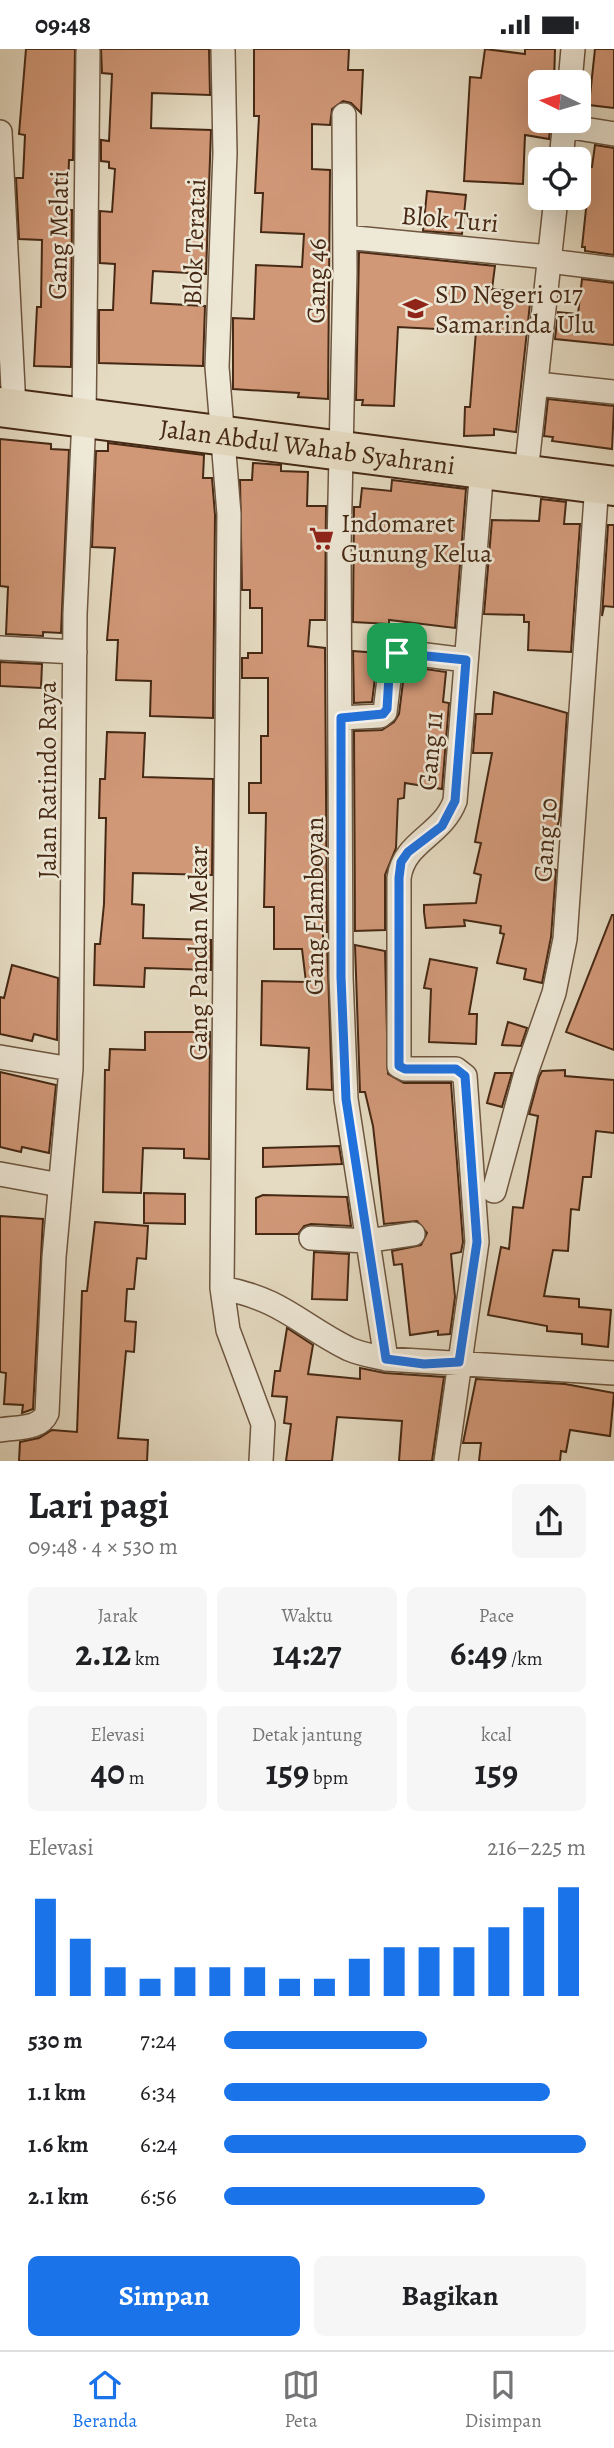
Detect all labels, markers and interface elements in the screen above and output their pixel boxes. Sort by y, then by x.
text: 09:48 [35,7,91,42]
north arrow [528,70,592,133]
map controls [528,70,591,210]
button: locate [528,147,591,210]
street label: Gang Melati [40,170,77,300]
street label: Blok Teratai [175,178,214,306]
street label: Blok Turi [400,198,500,241]
street label: Gang 46 [298,238,335,324]
place label: SD Negeri 017 Samarinda Ulu [435,277,596,342]
school or university icon: SD Negeri 017 Samarinda Ulu [401,295,429,323]
street label: Jalan Abdul Wahab Syahrani [158,411,457,483]
place label: Indomaret Gunung Kelua [341,506,492,571]
supermarket icon: Indomaret Gunung Kelua [307,524,335,552]
pin [367,623,427,683]
icon: arrive [378,634,416,672]
street label: Jalan Ratindo Raya [30,681,65,879]
street label: Gang 11 [410,710,451,792]
street label: Gang 10 [525,797,566,883]
street label: Gang Flamboyan [297,817,332,995]
street label: Gang Pandan Mekar [181,846,216,1060]
text: Lari pagi [28,1479,169,1531]
button: share [512,1484,586,1558]
text: 09:48 · 4 × 530 m [28,1531,178,1562]
text: Jarak [98,1603,138,1629]
text: Waktu [281,1603,333,1629]
text: Pace [479,1603,514,1629]
text: 2.12 [75,1629,131,1677]
text: 14:27 [272,1629,342,1677]
text: 6:49 [450,1629,507,1677]
text: km [131,1646,160,1672]
text: /km [507,1646,543,1672]
text: Elevasi [90,1722,145,1748]
text: Detak jantung [252,1722,362,1748]
text: kcal [481,1722,512,1748]
text: 40 [91,1748,125,1796]
text: 159 [266,1748,309,1796]
text: 159 [474,1748,518,1796]
text: m [125,1765,144,1791]
text: bpm [309,1765,348,1791]
text: Elevasi [28,1832,94,1863]
text: 216–225 m [487,1832,586,1863]
text: 530 m [28,2025,83,2056]
text: 7:24 [140,2025,176,2056]
text: 1.1 km [28,2077,86,2108]
text: 6:34 [140,2077,176,2108]
text: 1.6 km [28,2129,88,2160]
text: 6:24 [140,2129,177,2160]
text: 2.1 km [28,2181,89,2212]
text: 6:56 [140,2181,177,2212]
button: Simpan [28,2256,300,2336]
button: Bagikan [314,2256,586,2336]
tab: Beranda [72,2366,137,2434]
tab: Peta [282,2366,320,2434]
tab: Disimpan [465,2366,542,2434]

